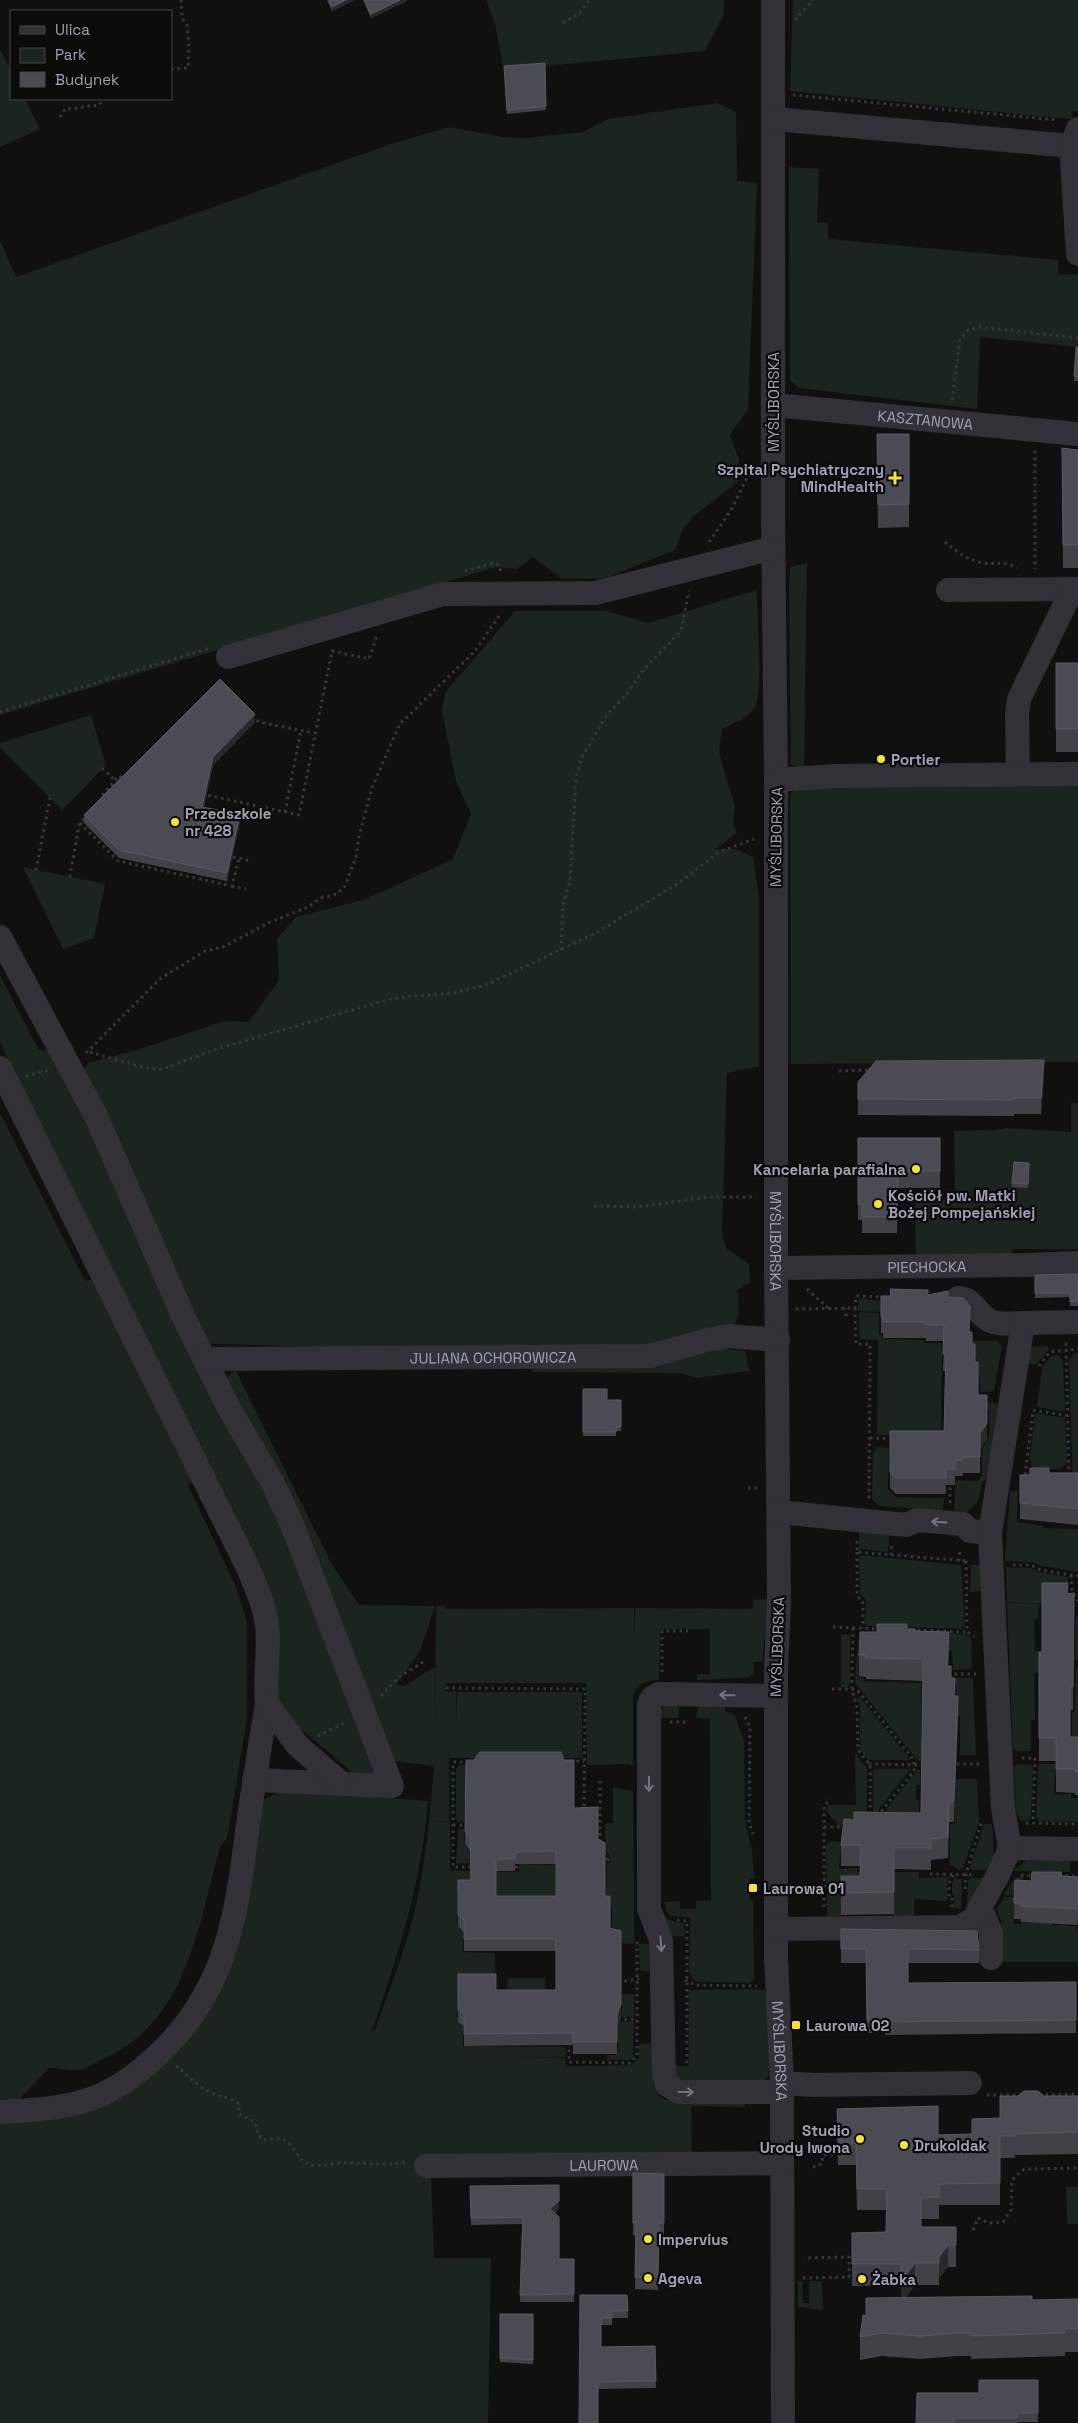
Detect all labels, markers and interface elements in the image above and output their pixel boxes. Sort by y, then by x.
legend [10,10,172,100]
text: Ulica [55,20,90,39]
text: Park [55,45,86,64]
text: Budynek [55,70,119,89]
street label: MYŚLIBORSKA [764,351,783,452]
street label: KASZTANOWA [877,405,974,433]
place label: Szpital Psychiatryczny MindHealth [717,460,884,496]
marker: Szpital Psychiatryczny MindHealth [888,471,902,485]
place label: Portier [891,750,940,769]
marker: Portier [875,753,887,765]
street label: MYŚLIBORSKA [766,786,786,887]
place label: Przedszkole nr 428 [185,804,272,840]
marker: Przedszkole nr 428 [169,816,181,828]
place label: Kancelaria parafialna [753,1160,906,1179]
marker: Kancelaria parafialna [910,1163,922,1175]
place label: Kościół pw. Matki Bożej Pompejańskiej [888,1186,1035,1222]
street label: MYŚLIBORSKA [767,1191,786,1292]
marker: Kościół pw. Matki Bożej Pompejańskiej [872,1198,884,1210]
street label: PIECHOCKA [887,1256,967,1276]
street label: JULIANA OCHOROWICZA [410,1347,577,1367]
one-way arrow [932,1517,948,1526]
street label: MYŚLIBORSKA [766,1596,788,1697]
one-way arrow [719,1690,735,1700]
one-way arrow [644,1776,654,1792]
place label: Laurowa 01 [763,1879,844,1898]
marker: Laurowa 01 [747,1882,759,1894]
one-way arrow [656,1936,665,1952]
street label: MYŚLIBORSKA [769,2000,792,2101]
place label: Laurowa 02 [806,2016,890,2035]
marker: Laurowa 02 [790,2019,802,2031]
one-way arrow [678,2087,694,2096]
place label: Studio Urody Iwona [760,2121,850,2157]
marker: Studio Urody Iwona [854,2133,866,2145]
place label: Drukoldak [914,2136,988,2155]
marker: Drukoldak [898,2139,910,2151]
street label: LAUROWA [569,2155,639,2174]
place label: Impervius [658,2230,728,2249]
marker: Impervius [642,2233,654,2245]
place label: Ageva [658,2269,703,2288]
place label: Żabka [872,2270,916,2289]
marker: Ageva [642,2272,654,2284]
marker: Żabka [856,2273,868,2285]

